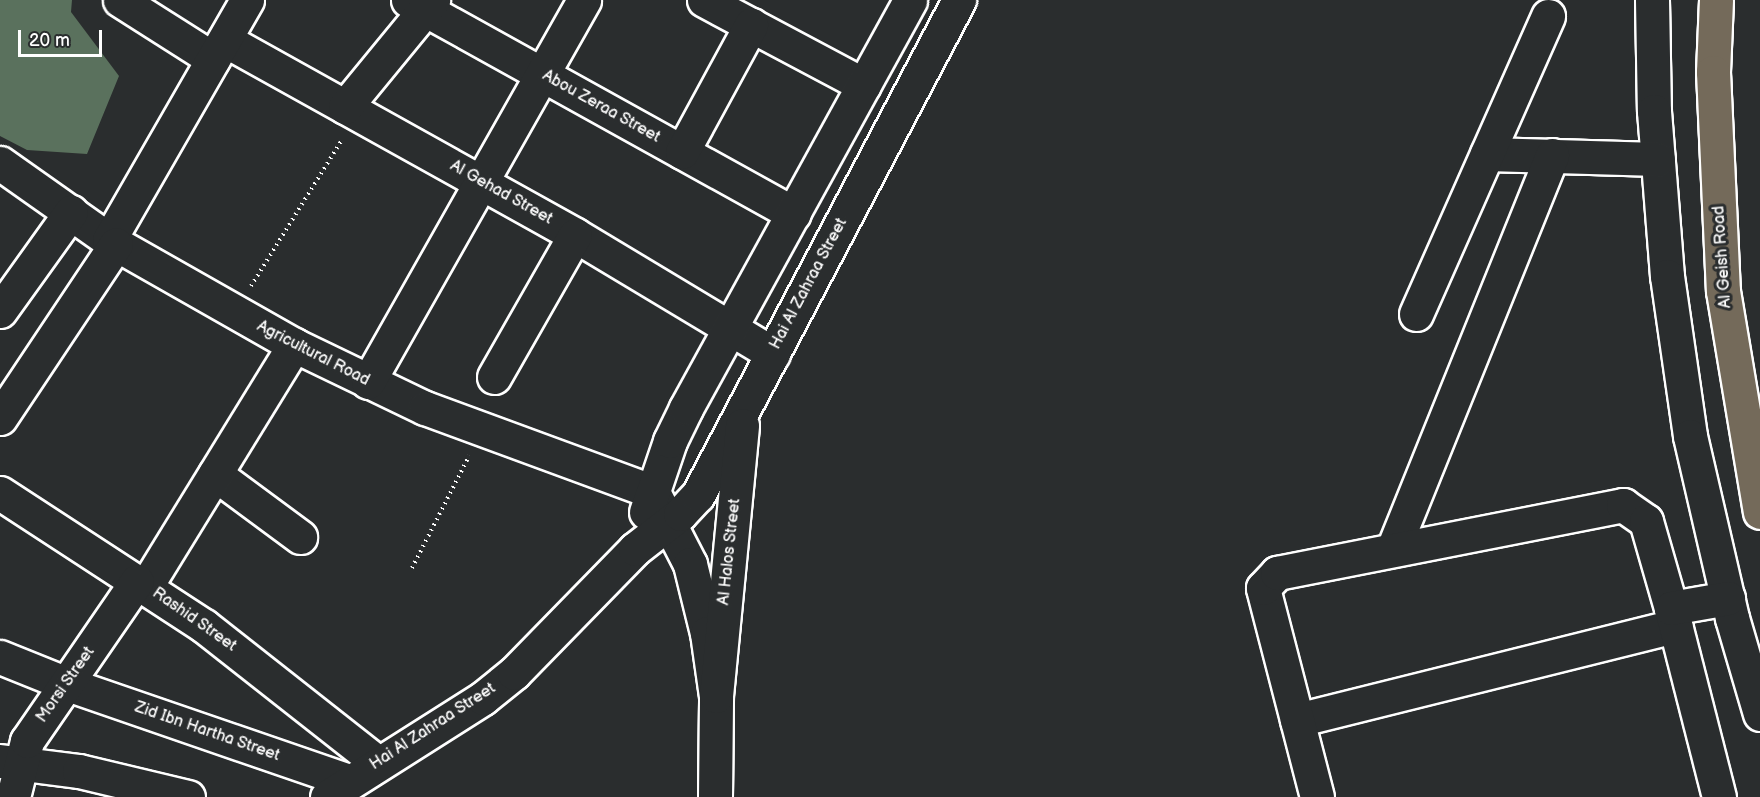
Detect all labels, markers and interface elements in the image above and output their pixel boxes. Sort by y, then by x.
scale bar [21,18,105,56]
text: 20 m [29,30,70,51]
street label: Abou Zeraa Street [539,67,663,147]
street label: Al Gehad Street [446,157,556,229]
street label: Al Geish Road [1710,205,1736,309]
street label: Hai Al Zahraa Street [766,215,852,353]
street label: Agricultural Road [253,317,373,391]
street label: Al Halos Street [715,498,745,606]
street label: Rashid Street [148,584,240,656]
street label: Morsi Street [33,643,99,727]
street label: Hai Al Zahraa Street [367,679,499,775]
street label: Zid Ibn Hartha Street [132,698,282,766]

